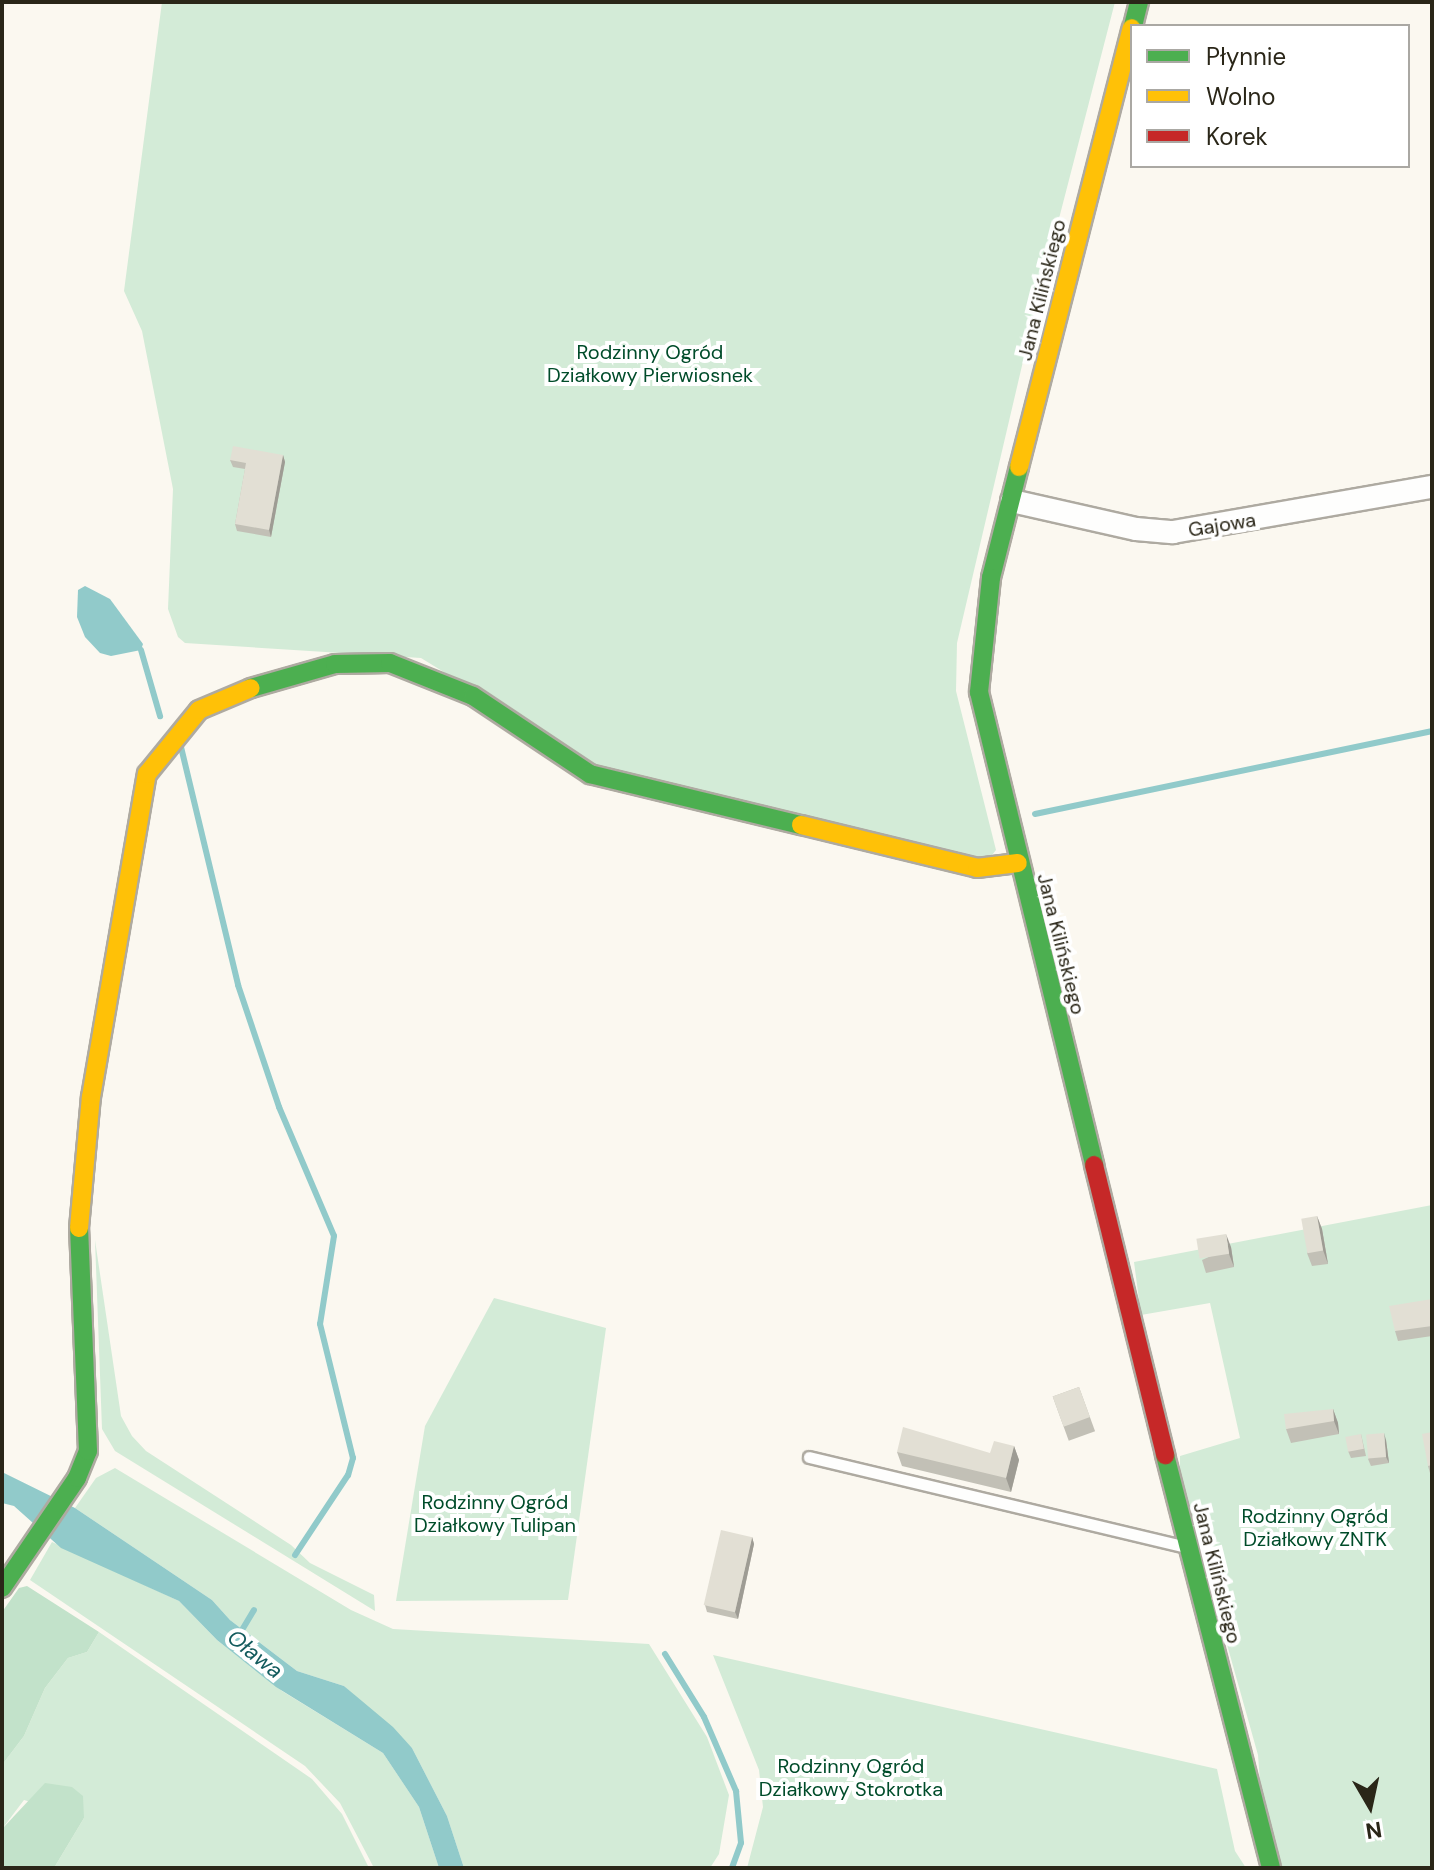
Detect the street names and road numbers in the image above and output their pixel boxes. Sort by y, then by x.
street label: Jana Kilińskiego [1013,217,1071,363]
street label: Gajowa [1186,508,1258,542]
street label: Jana Kilińskiego [1032,871,1090,1017]
street label: Jana Kilińskiego [1188,1500,1246,1646]

